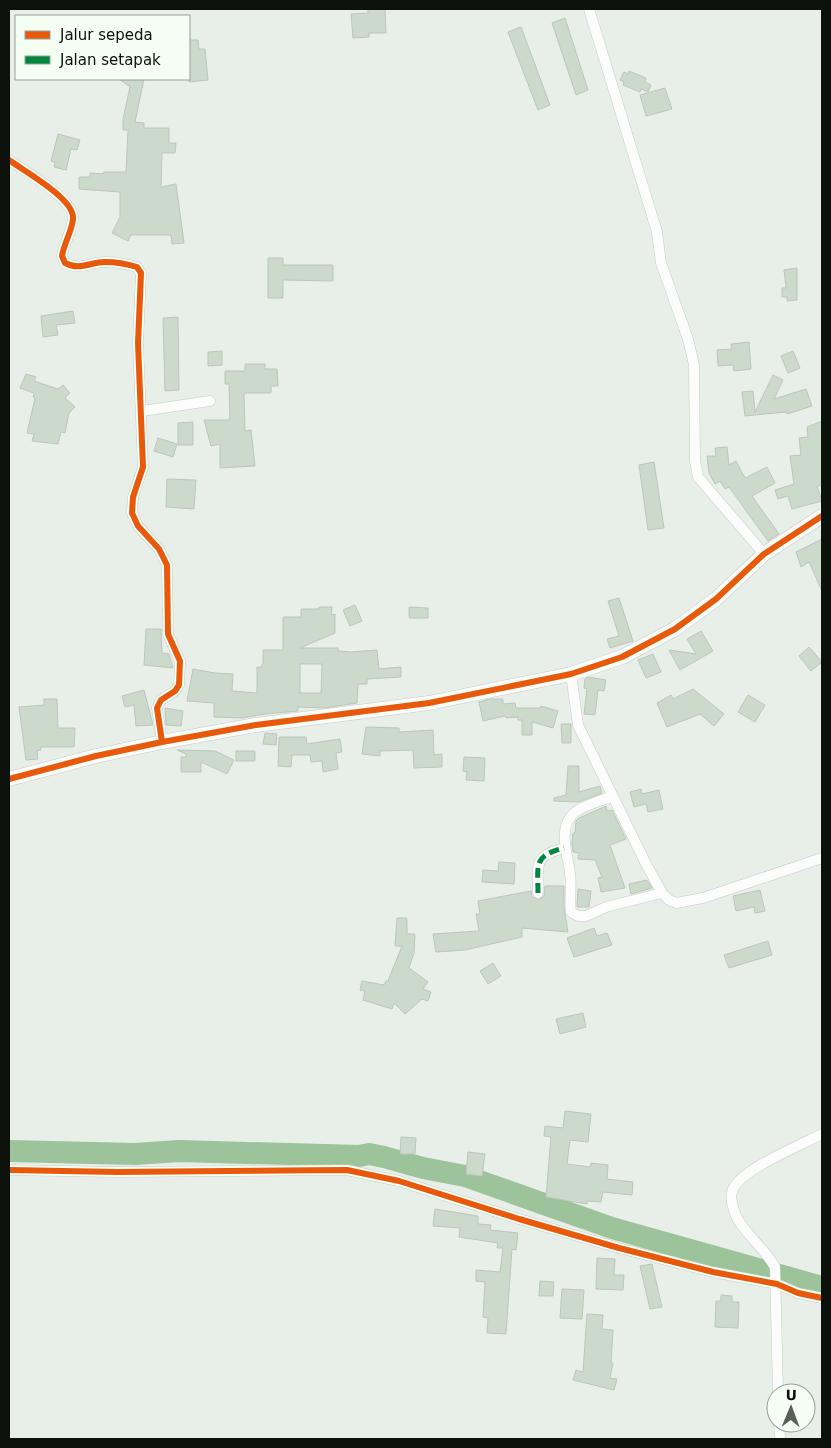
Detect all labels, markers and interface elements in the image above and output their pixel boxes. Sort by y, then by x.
legend [15,15,190,80]
text: Jalur sepeda [59,26,153,44]
text: Jalan setapak [59,51,161,69]
north arrow [766,1383,816,1433]
text: U [785,1387,797,1403]

